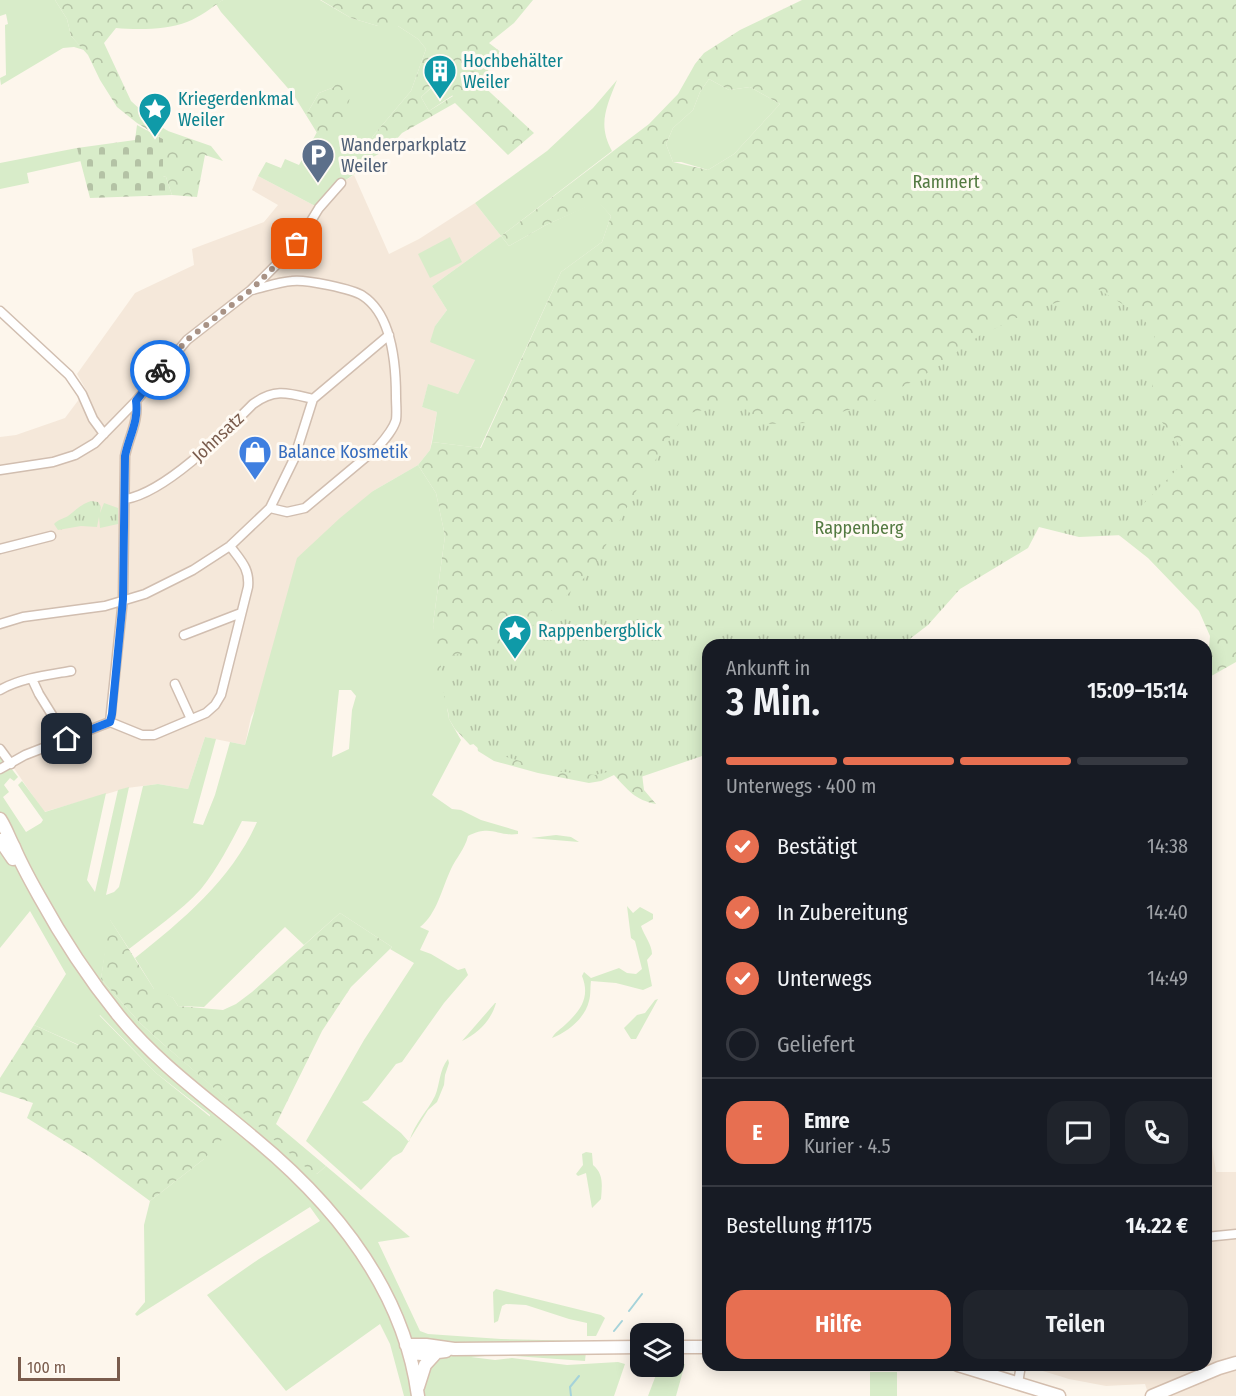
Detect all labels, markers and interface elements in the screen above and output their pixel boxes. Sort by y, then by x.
place label: Hochbehälter Weiler [463,50,563,93]
building icon: Hochbehälter Weiler [422,53,458,100]
place label: Kriegerdenkmal Weiler [178,88,294,131]
place icon: Kriegerdenkmal Weiler [137,91,173,138]
place label: Wanderparkplatz Weiler [341,134,466,177]
parking icon: Wanderparkplatz Weiler [300,137,336,184]
park label: Rammert [912,171,980,193]
pin [271,218,322,269]
icon: bag [280,227,313,260]
courier [130,340,190,400]
icon: bike [144,354,177,387]
street label: Johnsatz [188,408,248,466]
shop icon: Balance Kosmetik [237,434,273,481]
place label: Balance Kosmetik [278,441,409,463]
park label: Rappenberg [815,517,904,539]
place icon: Rappenbergblick [497,613,533,660]
place label: Rappenbergblick [538,620,663,642]
text: Ankunft in [726,656,810,680]
text: 15:09–15:14 [1087,677,1188,704]
text: 3 Min. [726,679,820,725]
pin [41,713,92,764]
icon: home [50,722,83,755]
text: Unterwegs · 400 m [726,774,876,798]
icon: check [726,830,759,863]
text: Bestätigt [777,833,857,860]
text: 14:38 [1147,834,1188,858]
icon: check [726,896,759,929]
text: In Zubereitung [777,899,908,926]
text: 14:40 [1146,900,1188,924]
icon: check [726,962,759,995]
text: Unterwegs [777,965,872,992]
text: 14:49 [1147,966,1188,990]
text: Geliefert [777,1031,855,1058]
button: chat [1047,1101,1110,1164]
button: phone [1125,1101,1188,1164]
text: Emre [804,1107,850,1134]
text: E [752,1119,763,1146]
text: Kurier · 4.5 [804,1134,891,1158]
text: Bestellung #1175 [726,1212,872,1239]
text: 14.22 € [1126,1212,1188,1239]
button: Hilfe [726,1290,951,1359]
button: Teilen [963,1290,1188,1359]
map controls [630,1323,684,1377]
button: layers [630,1323,684,1377]
scale bar [18,1354,120,1382]
text: 100 m [27,1358,66,1377]

